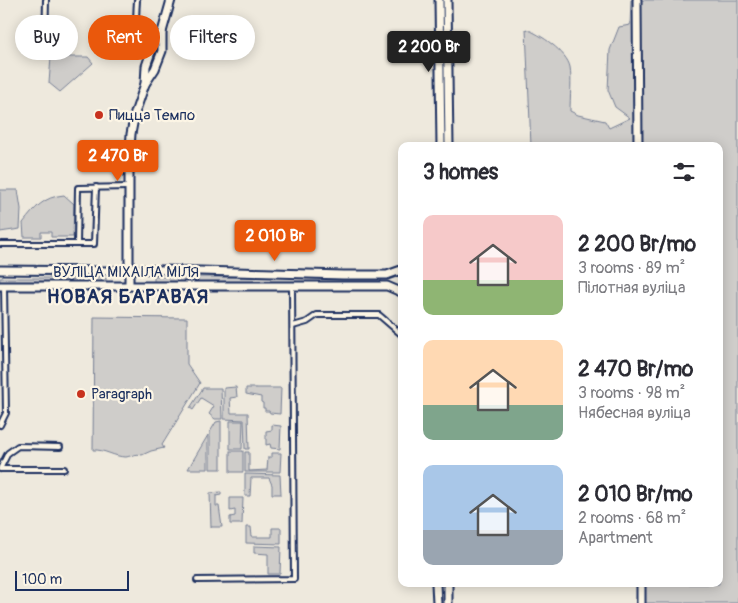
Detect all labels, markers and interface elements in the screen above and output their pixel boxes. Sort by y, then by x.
chip: Buy [15,15,78,60]
chip: Rent [88,15,160,60]
chip: Filters [170,15,255,60]
pin: 2 200 Br [377,30,481,73]
text: 2 200 Br [398,37,460,57]
place label: Пицца Темпо [109,106,195,125]
marker: Пицца Темпо [93,109,105,121]
pin: 2 470 Br [66,140,170,182]
text: 2 470 Br [88,146,148,166]
icon: filters [670,158,698,186]
text: 3 homes [423,159,498,186]
pin: 2 010 Br [223,220,327,262]
text: 2 010 Br [246,226,304,246]
text: 2 200 Br/mo [578,231,696,258]
icon: home [463,235,523,295]
text: 3 rooms · 89 m² [578,258,685,278]
street label: ВУЛІЦА МІХАІЛА МІЛЯ [53,263,199,282]
text: Пілотная вуліца [578,278,685,298]
district label: НОВАЯ БАРАВАЯ [47,284,209,309]
text: 2 470 Br/mo [578,356,693,383]
icon: home [463,360,523,420]
text: 3 rooms · 98 m² [578,383,685,403]
place label: Paragraph [91,385,152,404]
marker: Paragraph [75,388,87,400]
text: Нябесная вуліца [578,403,691,423]
text: 2 010 Br/mo [578,481,693,508]
icon: home [463,485,523,545]
text: 2 rooms · 68 m² [578,508,686,528]
text: Apartment [578,528,653,548]
scale bar [15,568,129,591]
text: 100 m [22,571,62,588]

